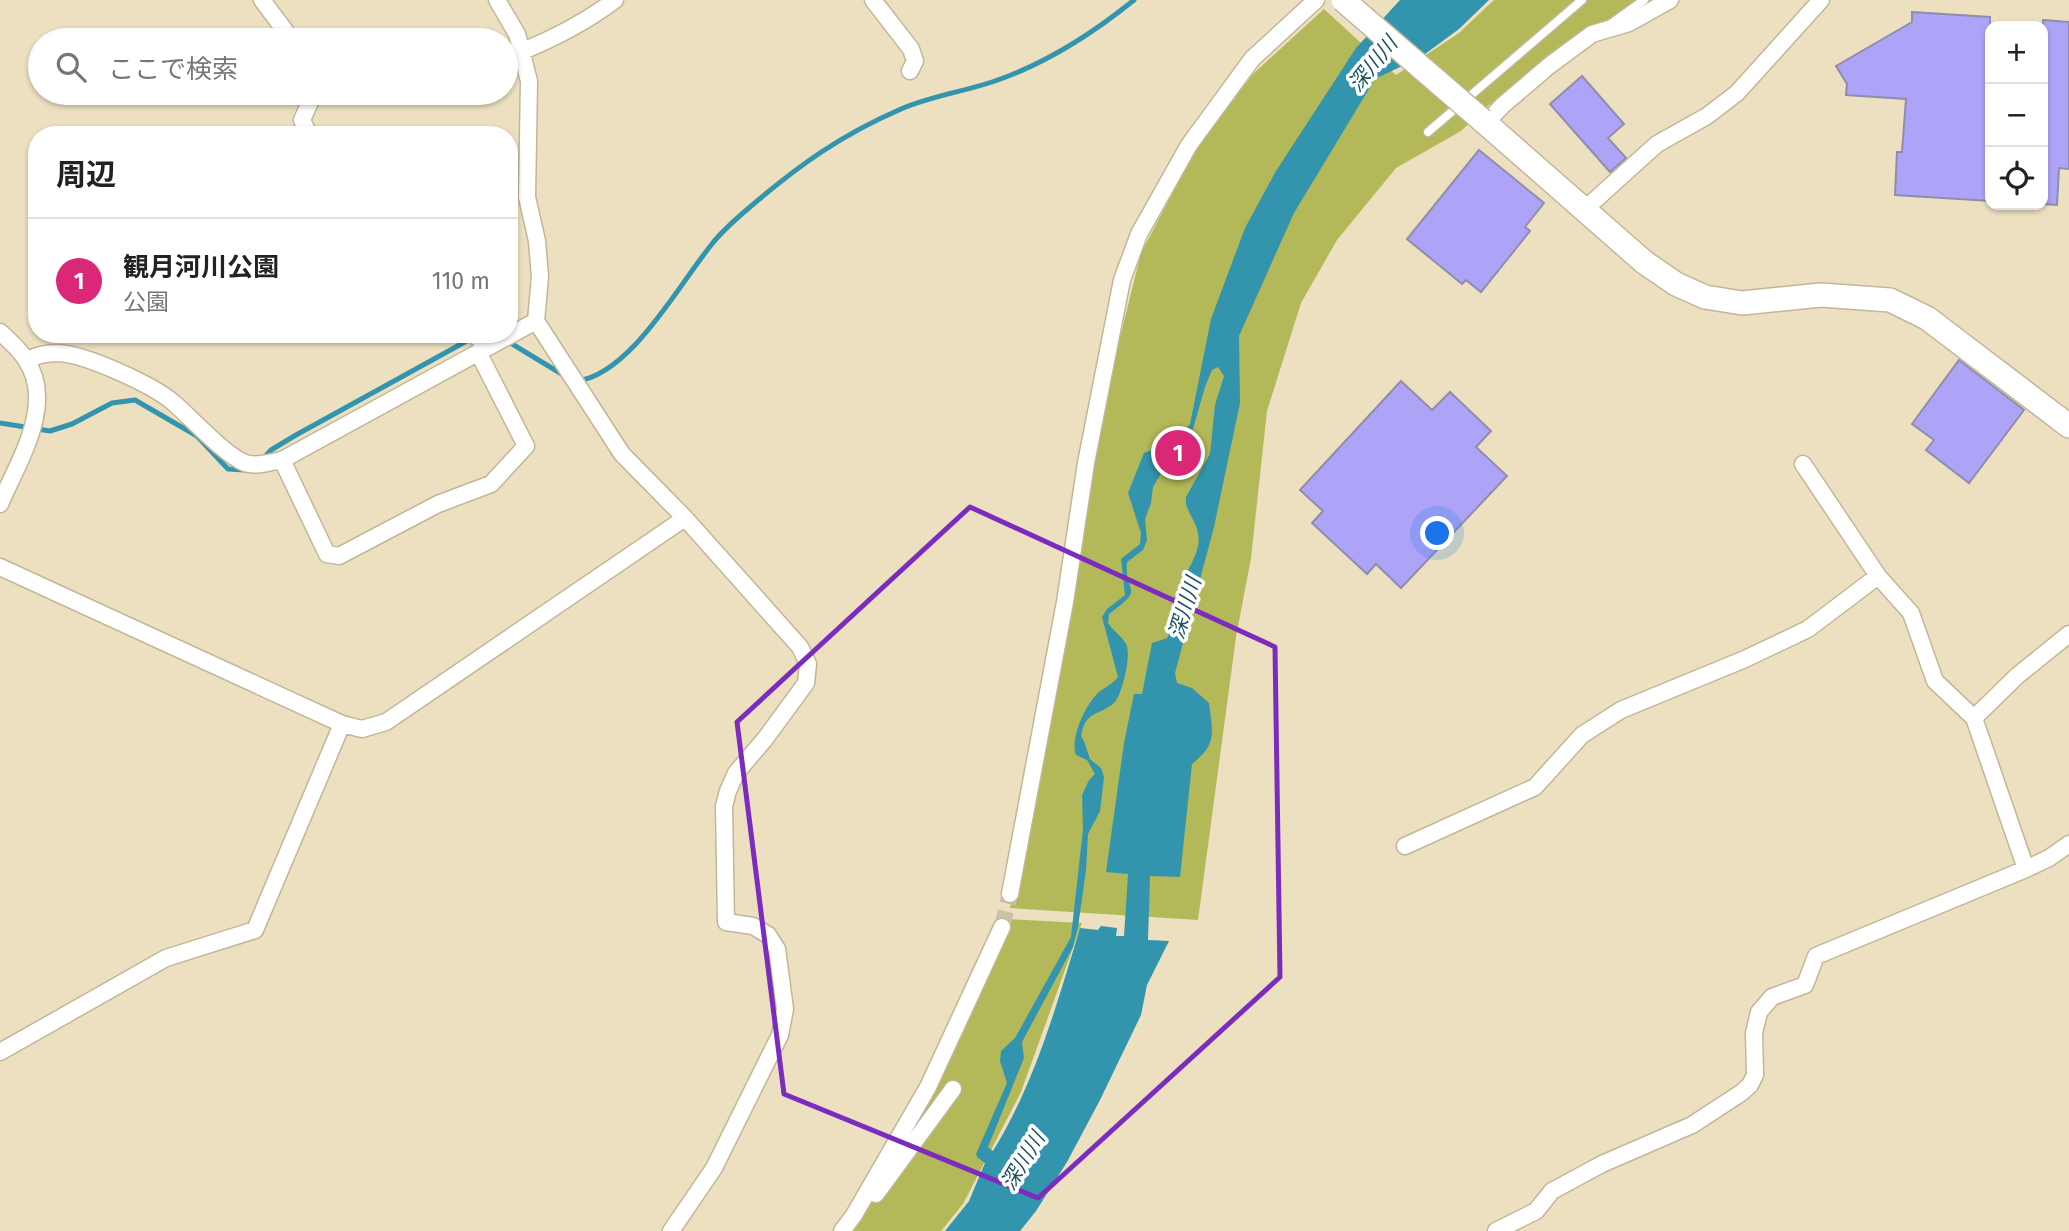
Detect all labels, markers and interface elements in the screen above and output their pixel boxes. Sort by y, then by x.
map controls [1985,21,2048,210]
button: + [1985,21,2048,84]
search box [28,28,518,105]
water label: 深川川 [1343,30,1404,97]
icon: search [52,48,90,86]
text: ここで検索 [108,54,238,85]
button: − [1985,84,2048,147]
button: locate [1985,147,2048,210]
text: 周辺 [56,157,116,193]
text: 観月河川公園 [123,252,279,283]
text: 1 [74,267,84,295]
text: 110 m [432,267,490,295]
text: 公園 [123,288,169,316]
pin: 1 [1155,427,1201,479]
your location [1420,516,1454,550]
water label: 深川川 [1163,572,1207,642]
water label: 深川川 [996,1126,1051,1195]

